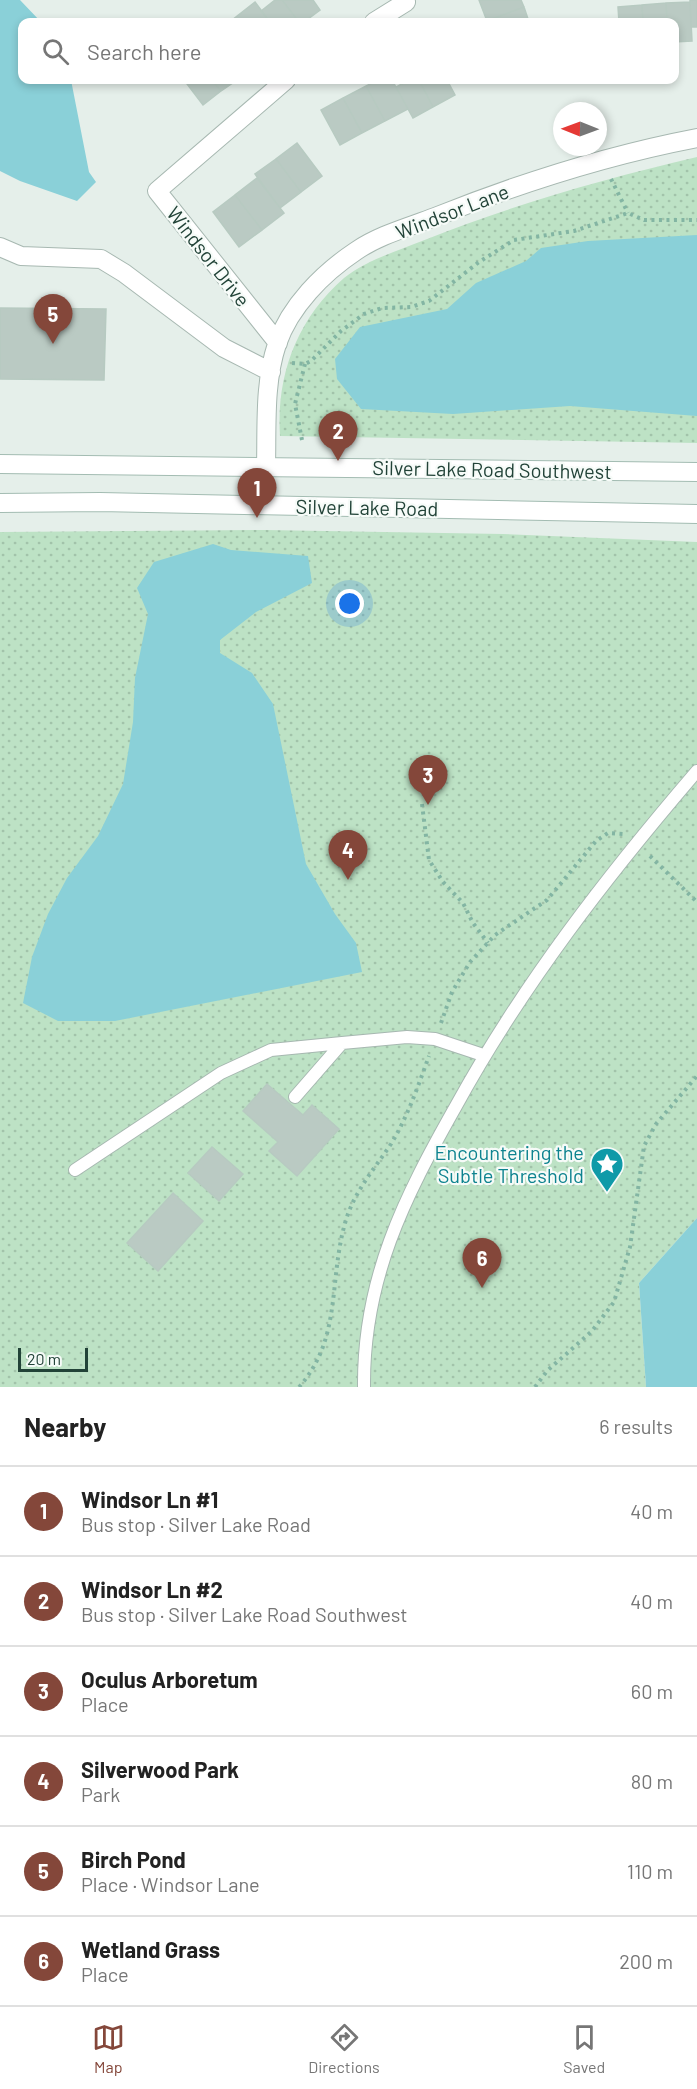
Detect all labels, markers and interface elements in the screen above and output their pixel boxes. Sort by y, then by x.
search box [18,18,679,84]
icon: search [39,35,72,68]
text: Search here [87,38,201,64]
north arrow [553,102,607,156]
street label: Windsor Lane [392,178,512,244]
street label: Windsor Drive [162,201,256,311]
pin: 5 [34,294,72,344]
pin: 2 [318,412,358,461]
street label: Silver Lake Road Southwest [372,455,612,483]
pin: 1 [238,468,276,518]
street label: Silver Lake Road [296,494,438,520]
your location [335,589,364,618]
pin: 3 [408,756,448,805]
pin: 4 [328,830,368,880]
place label: Encountering the Subtle Threshold [434,1140,584,1187]
place icon: Encountering the Subtle Threshold [589,1146,625,1193]
pin: 6 [462,1238,502,1288]
scale bar [18,1345,88,1372]
text: 20 m [27,1349,61,1368]
text: Nearby [24,1411,106,1442]
text: 6 results [599,1414,673,1438]
text: Windsor Ln #1 [81,1486,218,1512]
text: 1 [40,1499,47,1523]
text: 40 m [630,1499,673,1523]
text: Bus stop · Silver Lake Road [81,1512,311,1536]
text: Windsor Ln #2 [81,1576,223,1602]
text: 2 [38,1589,49,1613]
text: 40 m [630,1589,673,1613]
text: Bus stop · Silver Lake Road Southwest [81,1602,408,1626]
text: Oculus Arboretum [81,1666,258,1692]
text: 3 [38,1679,49,1703]
text: 60 m [631,1679,673,1703]
text: Place [81,1692,129,1716]
text: Silverwood Park [81,1756,239,1782]
text: 4 [37,1769,50,1793]
text: 80 m [631,1769,673,1793]
text: Park [81,1782,120,1806]
text: Birch Pond [81,1846,186,1872]
text: 5 [38,1859,49,1883]
text: 110 m [627,1859,673,1883]
text: Place · Windsor Lane [81,1872,260,1896]
text: Wetland Grass [81,1936,220,1962]
text: 6 [38,1949,49,1973]
text: 200 m [619,1949,673,1973]
text: Place [81,1962,129,1986]
tab: Map [92,2021,125,2076]
tab: Directions [308,2021,380,2076]
tab: Saved [563,2021,605,2076]

